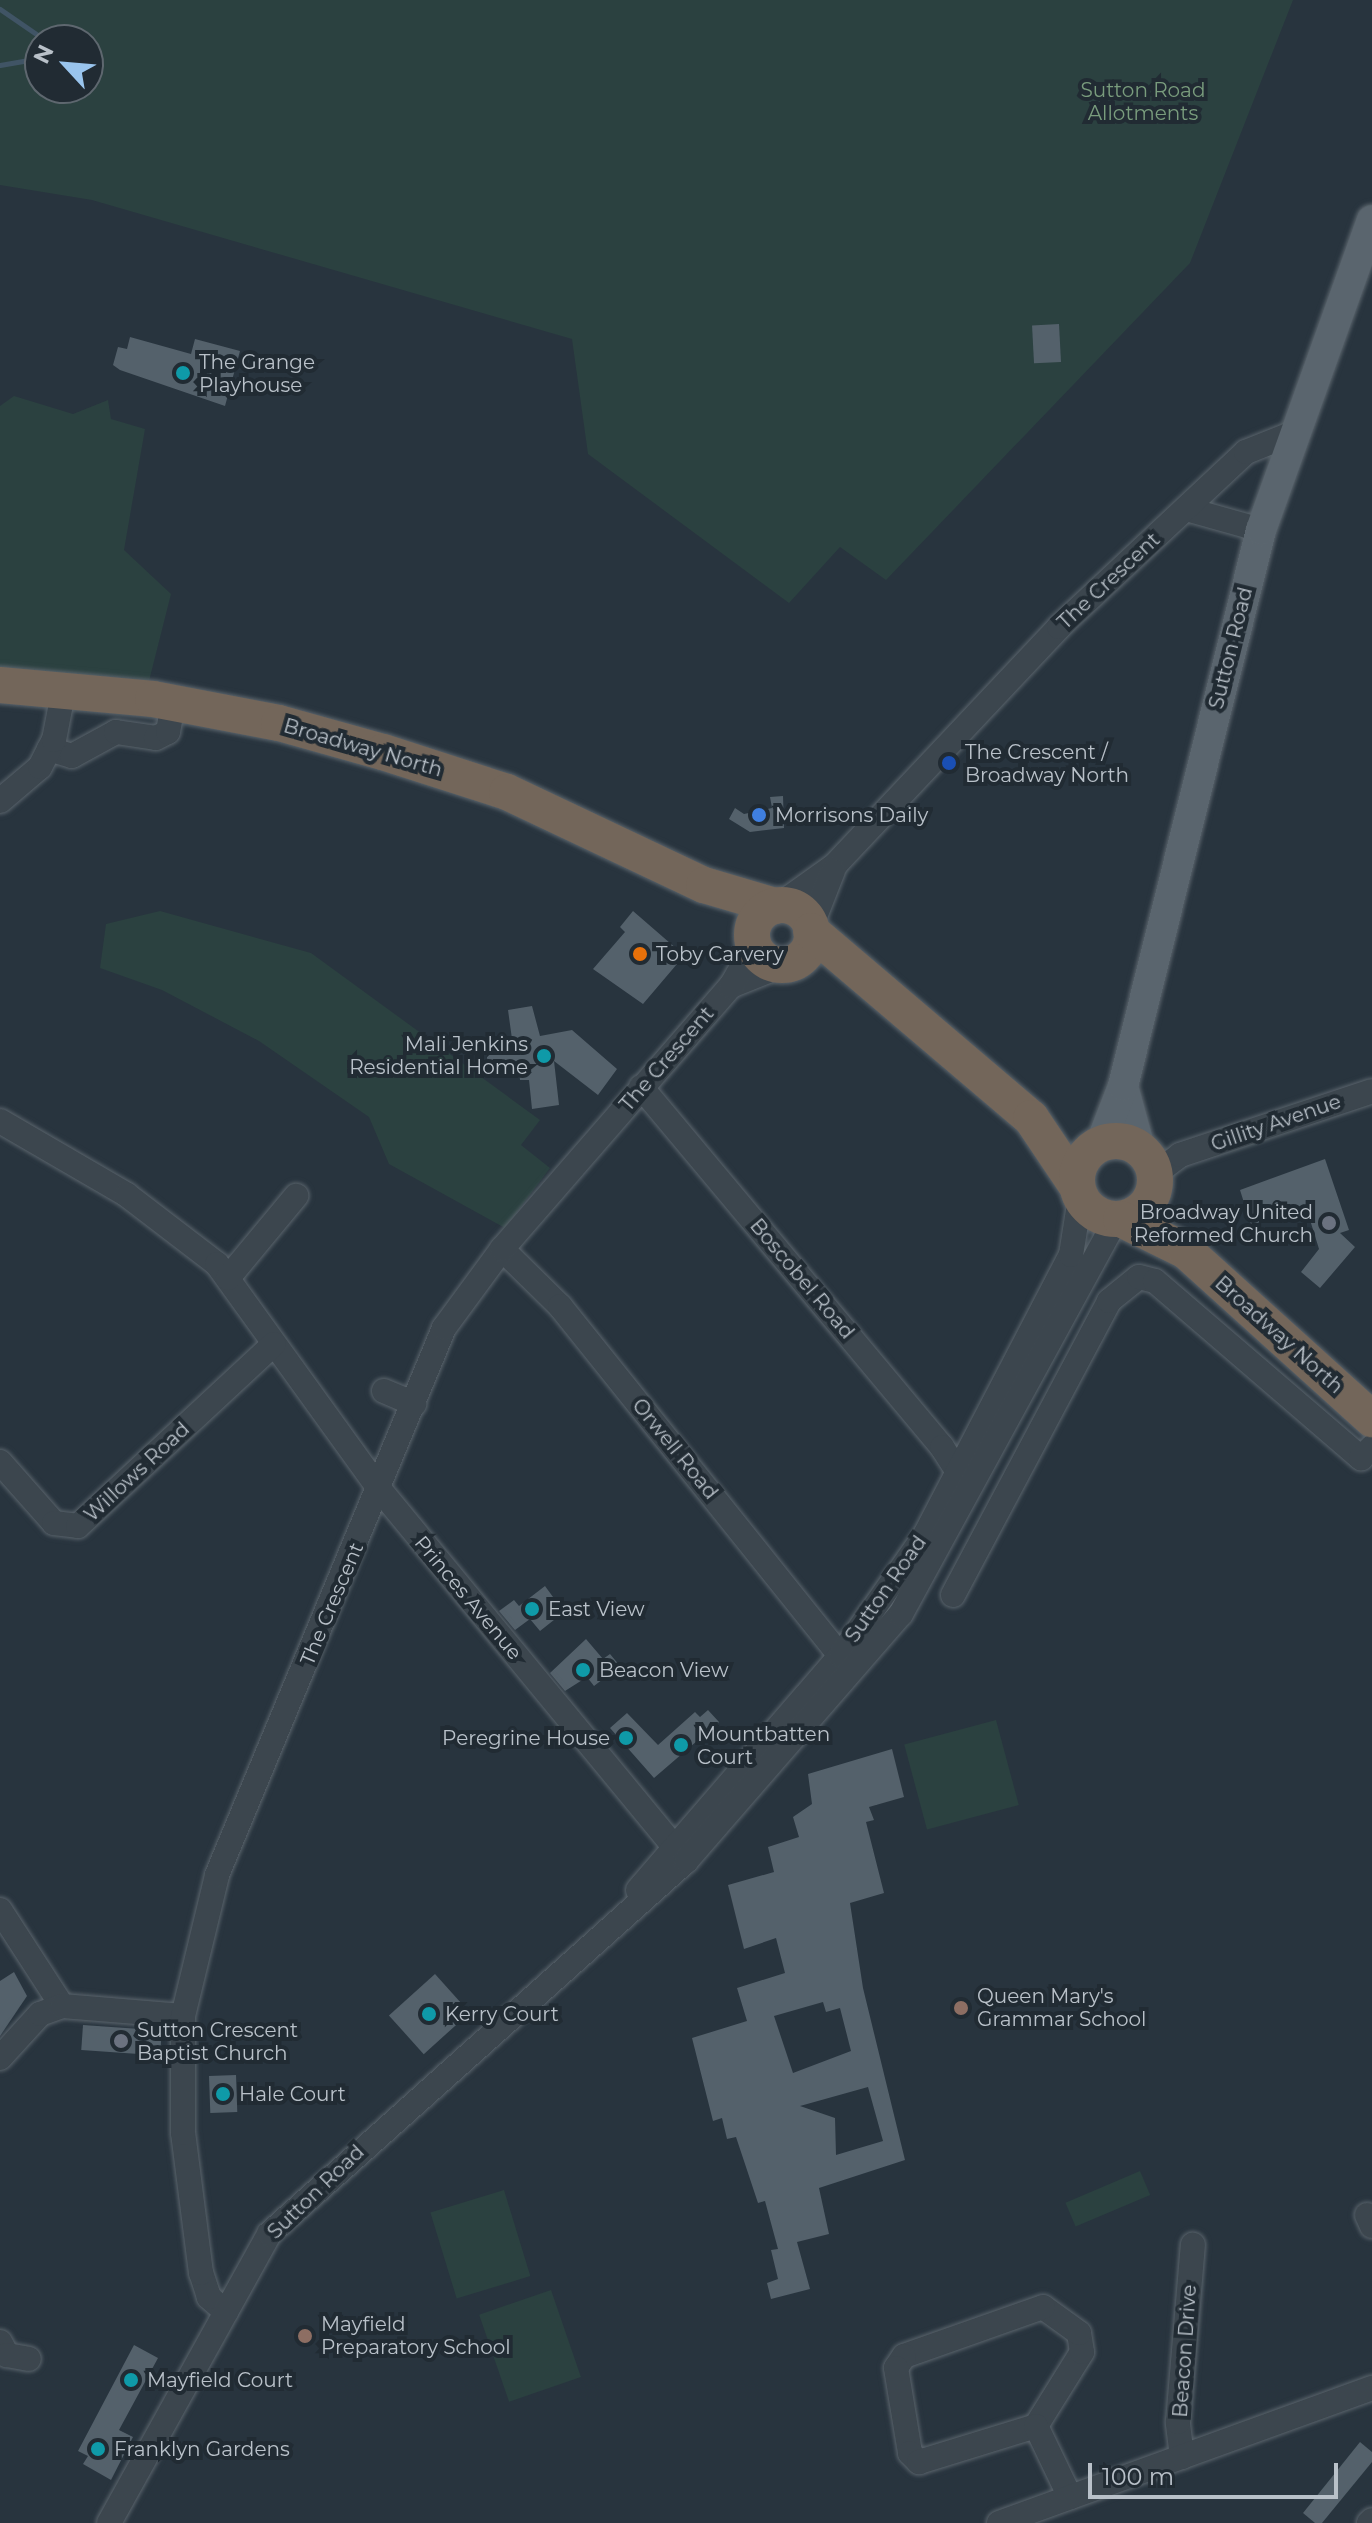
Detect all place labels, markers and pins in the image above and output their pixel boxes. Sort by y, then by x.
place label: The Grange Playhouse [199,350,315,397]
marker: The Grange Playhouse [174,364,192,382]
place label: The Crescent / Broadway North [965,740,1129,787]
marker: The Crescent / Broadway North [940,754,958,772]
place label: Morrisons Daily [775,803,928,827]
marker: Morrisons Daily [750,806,768,824]
place label: Toby Carvery [656,942,784,966]
marker: Toby Carvery [631,945,649,963]
place label: Mali Jenkins Residential Home [349,1032,528,1079]
marker: Mali Jenkins Residential Home [535,1047,553,1065]
place label: Broadway United Reformed Church [1134,1200,1313,1247]
marker: Broadway United Reformed Church [1320,1214,1338,1232]
place label: East View [548,1597,645,1621]
marker: East View [523,1600,541,1618]
place label: Beacon View [599,1658,728,1682]
marker: Beacon View [574,1661,592,1679]
place label: Mountbatten Court [697,1722,830,1769]
place label: Peregrine House [442,1726,610,1750]
marker: Peregrine House [617,1729,635,1747]
marker: Mountbatten Court [672,1736,690,1754]
place label: Queen Mary's Grammar School [977,1984,1146,2031]
marker: Queen Mary's Grammar School [952,1999,970,2017]
place label: Kerry Court [445,2002,559,2026]
marker: Kerry Court [420,2005,438,2023]
place label: Sutton Crescent Baptist Church [137,2018,298,2065]
marker: Sutton Crescent Baptist Church [112,2032,130,2050]
place label: Hale Court [239,2082,346,2106]
marker: Hale Court [214,2085,232,2103]
place label: Mayfield Preparatory School [321,2312,511,2359]
marker: Mayfield Preparatory School [296,2327,314,2345]
place label: Mayfield Court [147,2368,293,2392]
marker: Mayfield Court [122,2371,140,2389]
place label: Franklyn Gardens [114,2437,290,2461]
marker: Franklyn Gardens [89,2440,107,2458]

